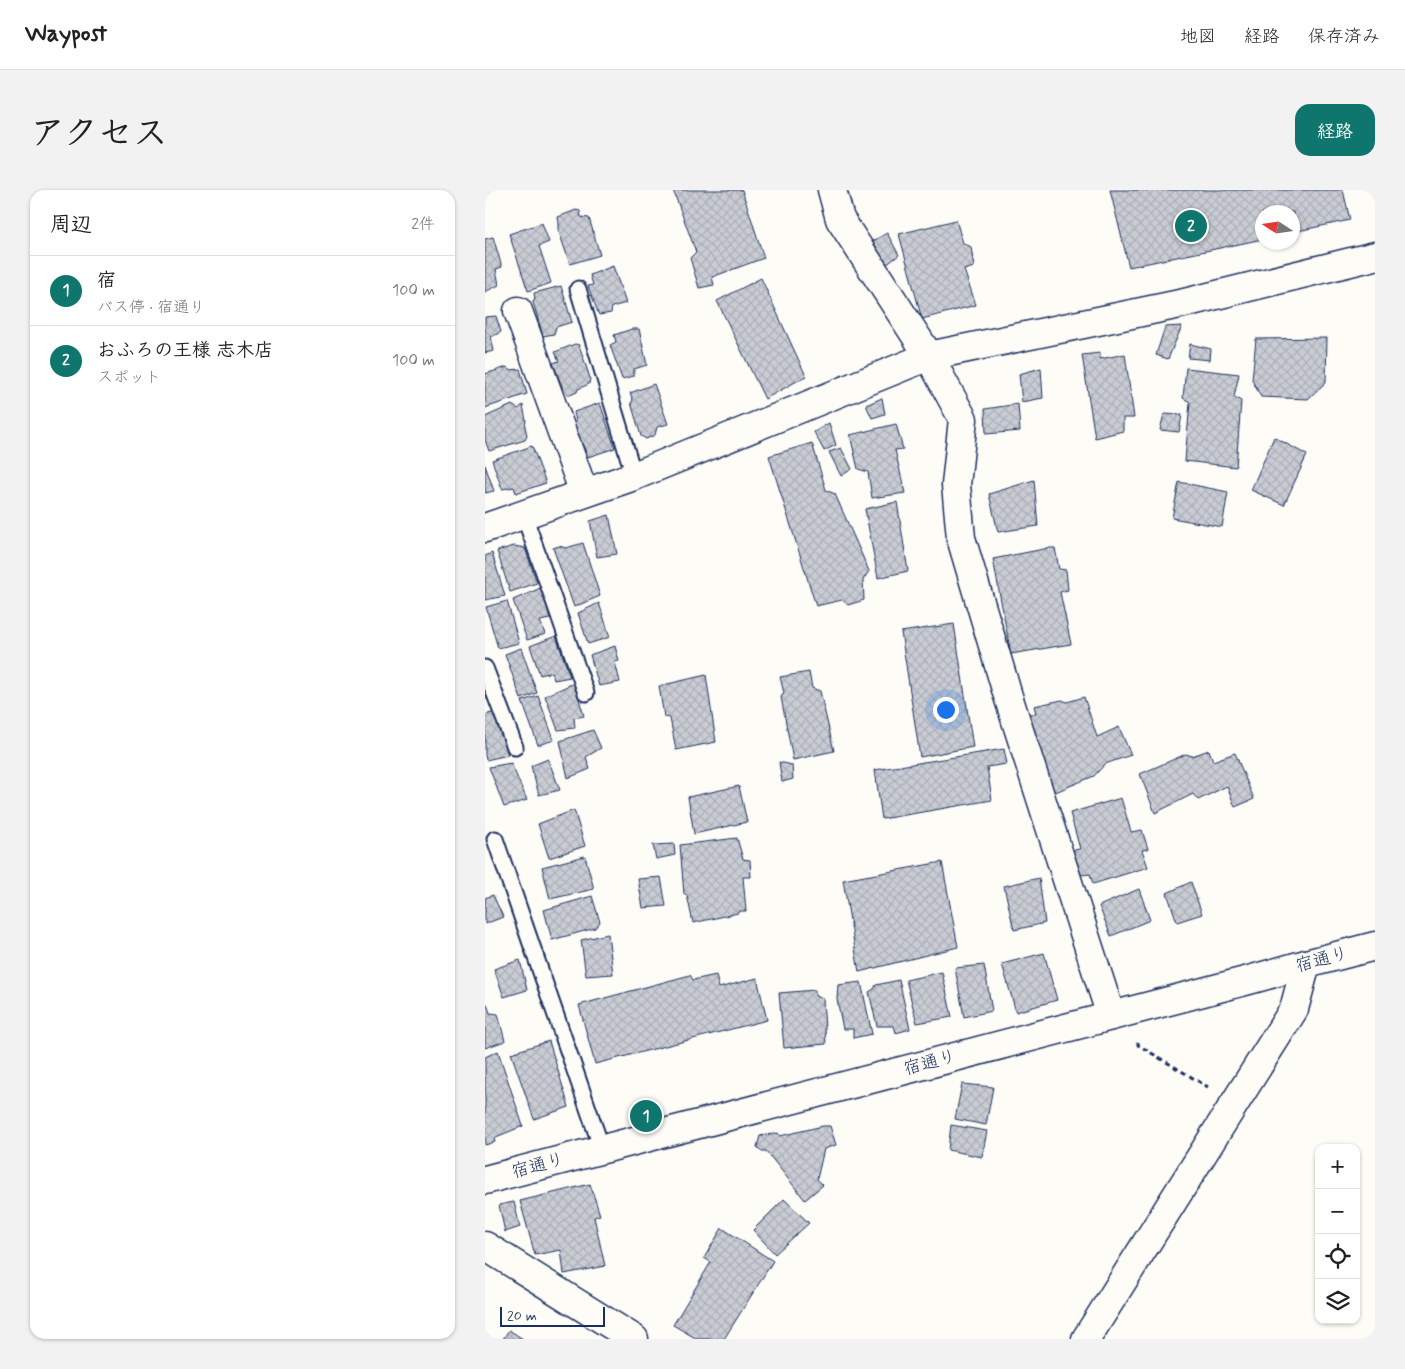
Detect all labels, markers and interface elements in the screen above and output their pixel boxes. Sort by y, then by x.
text: Waypost [25,19,107,50]
text: 地図 [1180,25,1216,49]
text: 経路 [1244,25,1280,49]
text: 保存済み [1308,25,1380,49]
button: 経路 [1295,104,1375,156]
text: アクセス [30,111,168,157]
north arrow [1255,205,1300,250]
pin: 2 [1175,207,1207,245]
text: 周辺 [50,211,92,239]
text: 2件 [411,214,435,235]
text: 宿 [97,268,116,293]
text: 1 [62,280,70,301]
text: 100 m [392,280,435,301]
text: バス停 · 宿通り [97,297,205,318]
text: おふろの王様 志木店 [97,338,273,363]
text: 2 [62,350,70,371]
text: 100 m [392,350,435,371]
text: スポット [97,367,161,388]
your location [933,697,959,723]
street label: 宿通り [1293,941,1351,979]
street label: 宿通り [901,1044,959,1082]
pin: 1 [630,1097,662,1135]
map controls [1315,1144,1360,1324]
button: + [1315,1144,1360,1189]
street label: 宿通り [509,1147,567,1185]
button: − [1315,1189,1360,1234]
button: locate [1315,1234,1360,1279]
button: layers [1315,1279,1360,1324]
scale bar [500,1304,605,1327]
text: 20 m [507,1307,537,1325]

